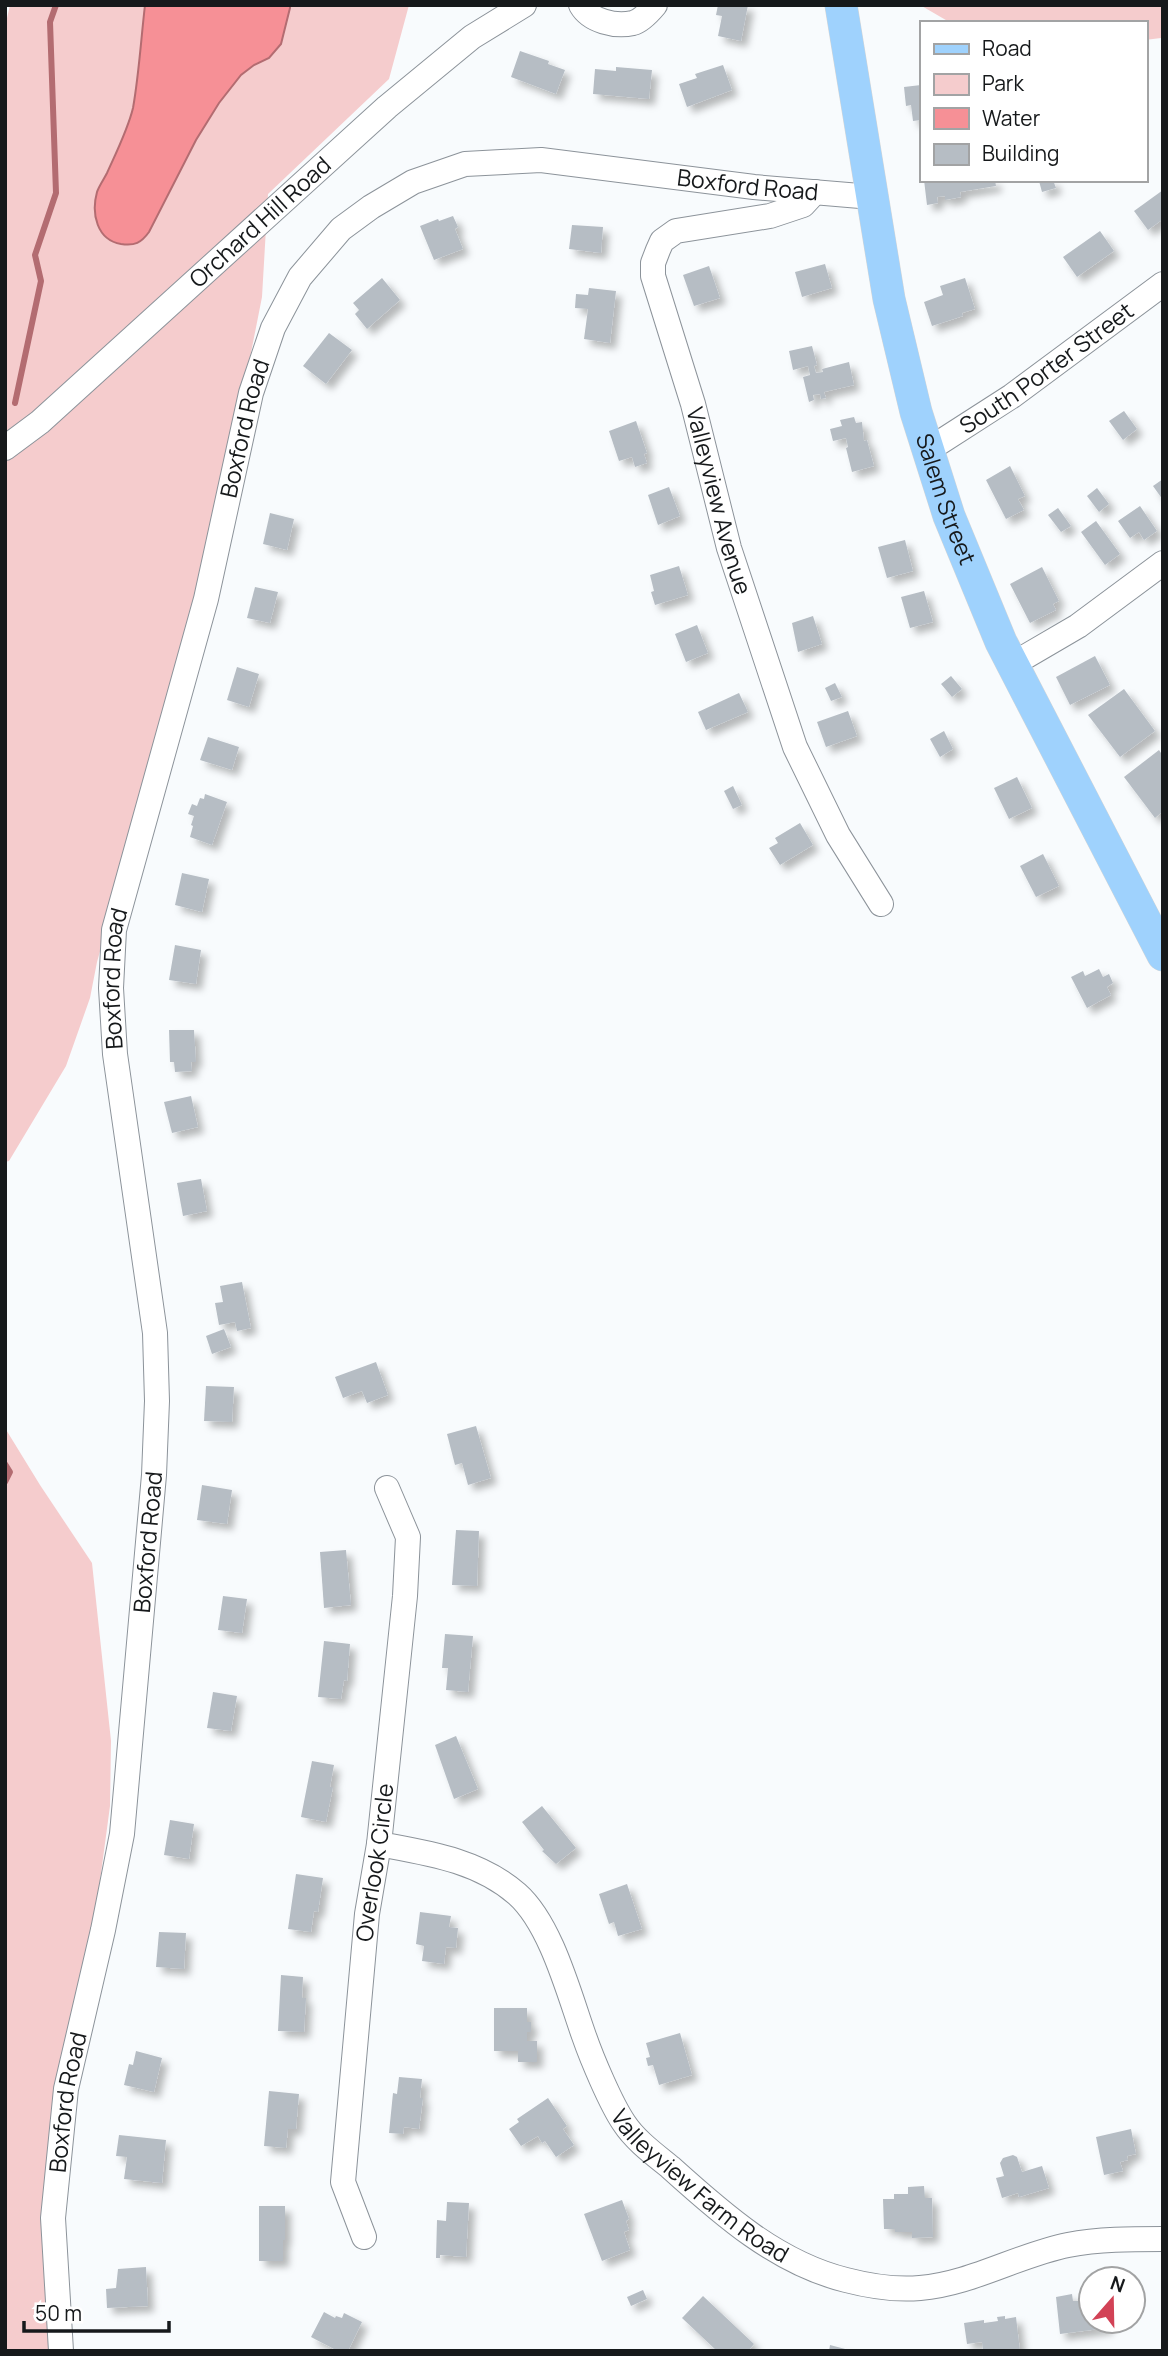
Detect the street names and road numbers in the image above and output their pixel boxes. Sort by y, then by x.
street label: Orchard Hill Road [182,149,337,294]
street label: Boxford Road [675,160,820,207]
street label: South Porter Street [953,294,1140,441]
street label: Boxford Road [212,354,276,501]
street label: Valleyview Avenue [679,404,760,599]
street label: Salem Street [909,429,984,569]
street label: Boxford Road [94,904,134,1050]
street label: Boxford Road [125,1470,169,1614]
street label: Overlook Circle [348,1782,400,1943]
street label: Boxford Road [41,2029,94,2174]
street label: Valleyview Farm Road [604,2103,795,2270]

